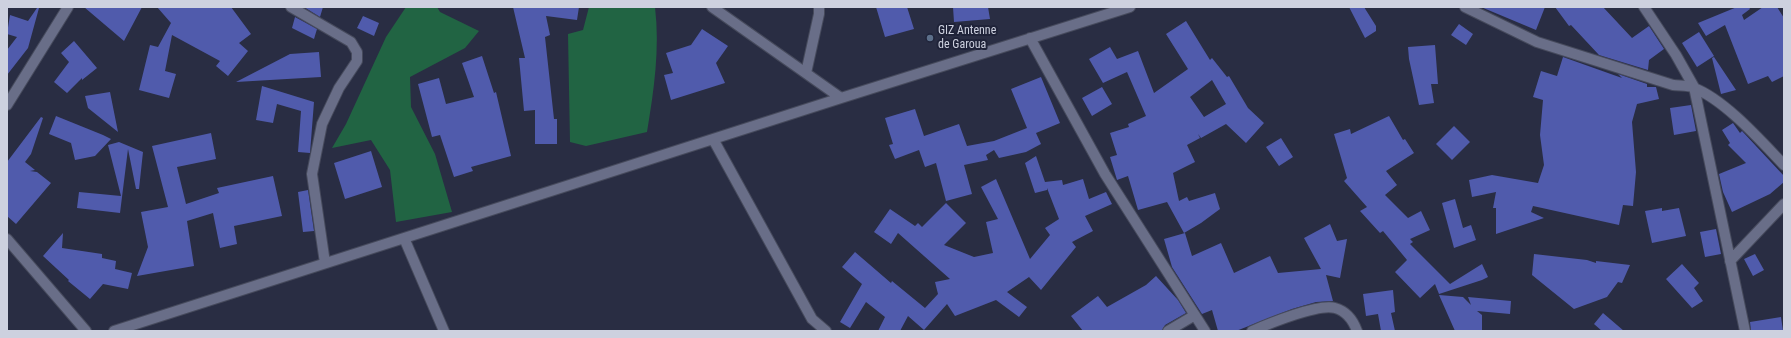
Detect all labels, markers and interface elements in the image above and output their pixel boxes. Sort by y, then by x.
place label: GIZ Antenne de Garoua [938,24,996,52]
marker: GIZ Antenne de Garoua [925,33,935,43]

